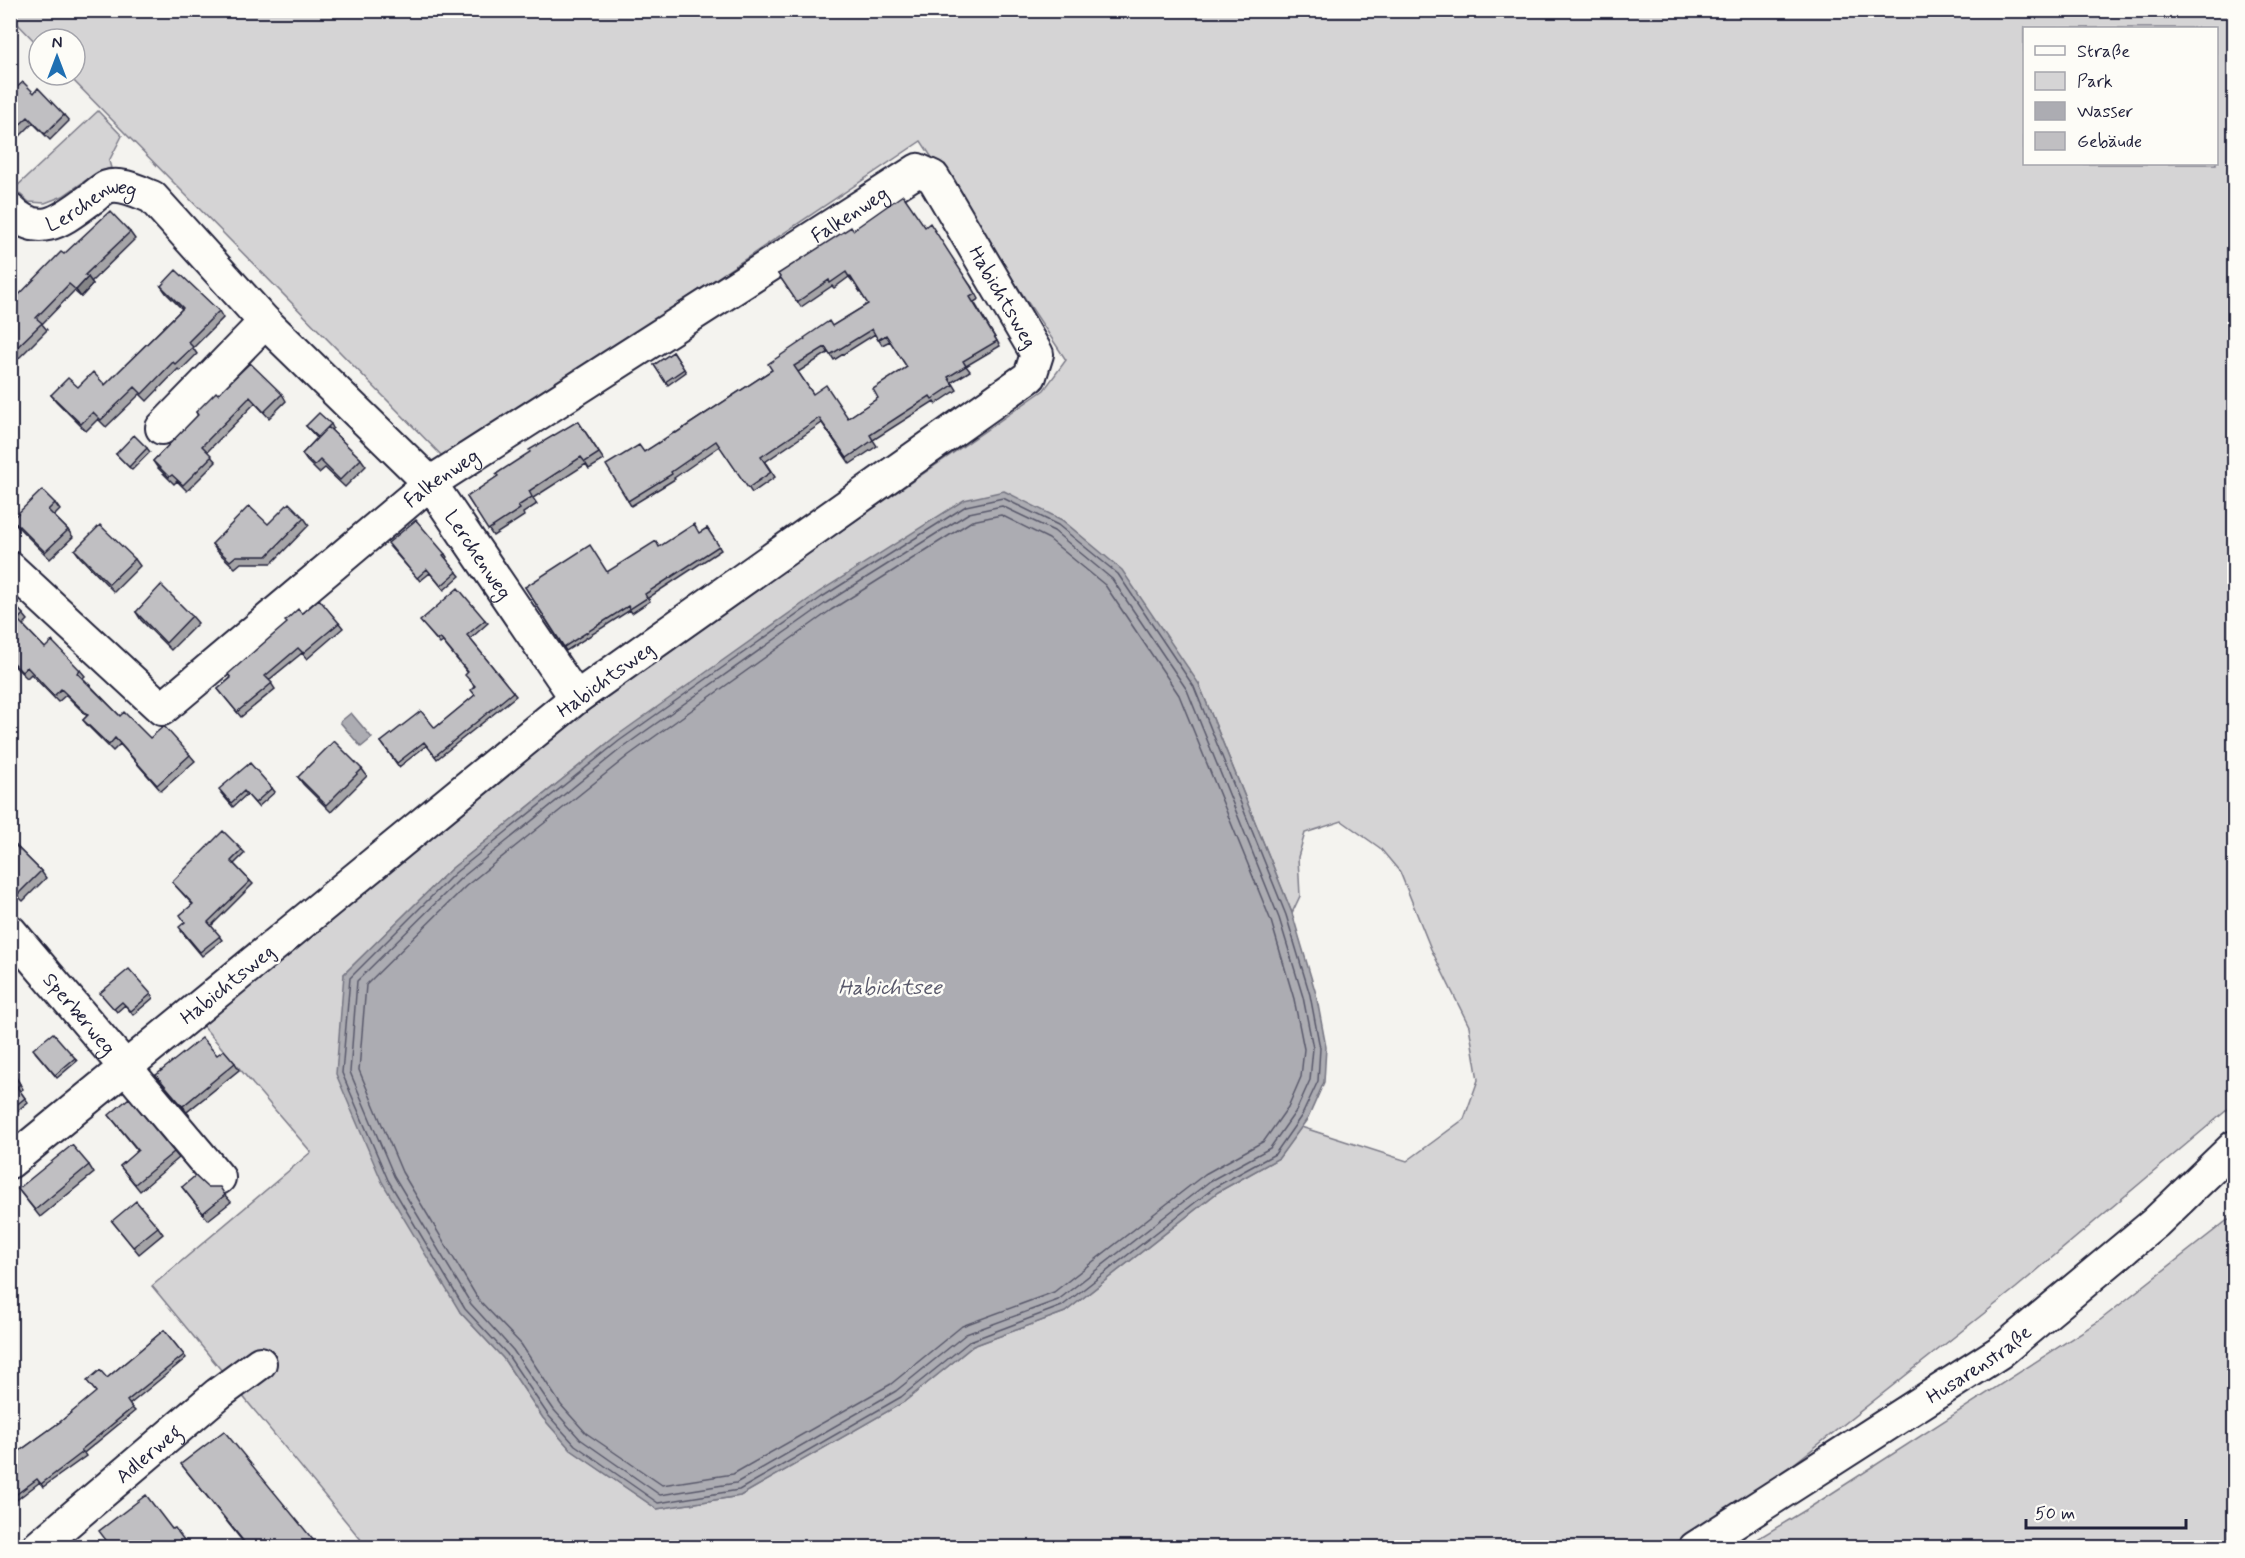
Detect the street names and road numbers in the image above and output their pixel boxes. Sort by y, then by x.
street label: Lerchenweg [43,173,141,239]
street label: Falkenweg [806,181,894,250]
street label: Habichtsweg [961,241,1043,353]
street label: Falkenweg [398,443,485,515]
street label: Lerchenweg [437,505,517,606]
street label: Habichtsweg [552,636,660,725]
street label: Habichtsweg [175,939,281,1032]
street label: Sperberweg [36,968,121,1062]
street label: Husarenstraße [1921,1319,2038,1411]
street label: Adlerweg [110,1419,189,1490]

